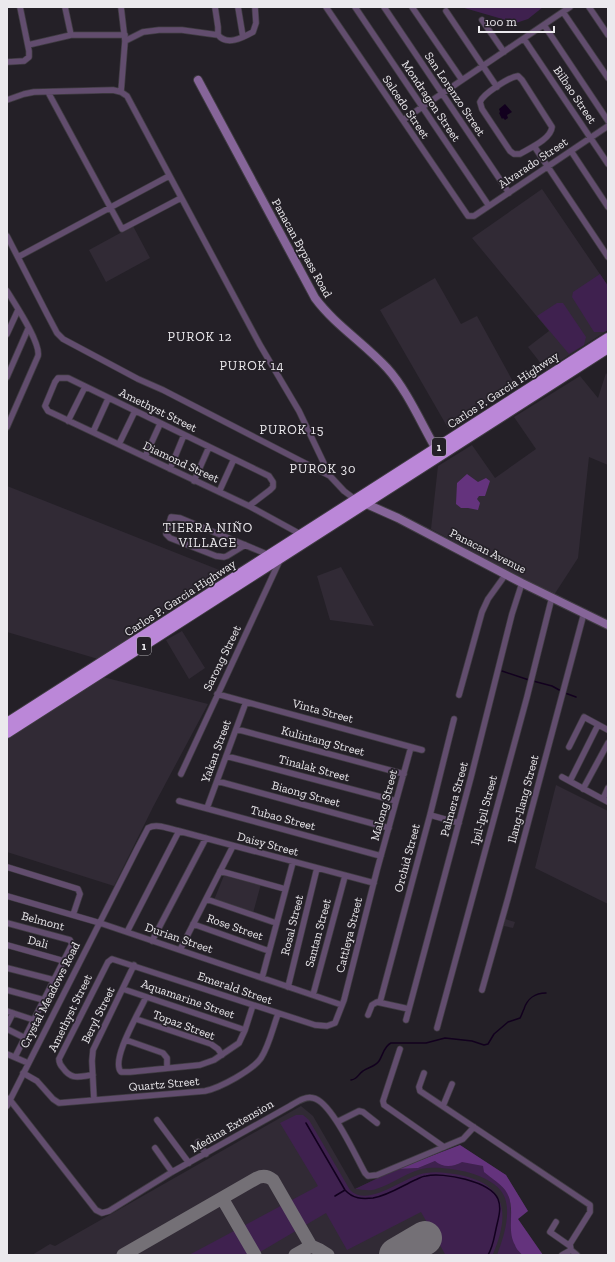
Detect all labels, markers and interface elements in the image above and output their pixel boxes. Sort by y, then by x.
scale bar [479,8,554,34]
text: 100 m [485,15,517,29]
street label: San Lorenzo Street [422,49,489,139]
street label: Mondragon Street [399,58,464,145]
street label: Bilbao Street [551,64,600,127]
street label: Salcedo Street [380,73,433,142]
street label: Alvarado Street [496,134,571,191]
street label: Panacan Bypass Road [269,196,335,300]
district label: PUROK 12 [168,329,232,344]
street label: Carlos P. Garcia Highway [445,348,562,431]
district label: PUROK 14 [219,358,285,373]
street label: Amethyst Street [117,385,200,435]
district label: PUROK 15 [260,422,324,437]
street label: Diamond Street [141,438,222,486]
road number: 1 [432,438,446,456]
district label: PUROK 30 [289,461,357,476]
district label: TIERRA NIÑO VILLAGE [163,520,253,550]
street label: Panacan Avenue [447,526,529,576]
street label: Carlos P. Garcia Highway [122,556,239,639]
street label: Sarong Street [200,622,244,693]
road number: 1 [137,637,151,655]
street label: Vinta Street [290,696,355,726]
street label: Yakan Street [198,717,234,785]
street label: Kulintang Street [280,723,367,759]
street label: Tinalak Street [277,752,352,784]
street label: Ilang-Ilang Street [505,753,542,845]
street label: Palmera Street [437,759,471,838]
street label: Malong Street [368,767,400,842]
street label: Ipil-Ipil Street [468,773,500,846]
street label: Biaong Street [270,778,342,810]
street label: Tubao Street [249,803,318,834]
street label: Orchid Street [391,822,423,894]
street label: Daisy Street [236,829,301,859]
street label: Rosal Street [278,893,306,957]
street label: Cattleya Street [333,895,365,974]
street label: Santan Street [302,897,334,969]
street label: Belmont [20,909,67,934]
street label: Rose Street [205,911,266,943]
street label: Durian Street [143,920,215,956]
street label: Dali [26,933,50,952]
street label: Crystal Meadows Road [17,939,83,1050]
street label: Emerald Street [196,969,275,1007]
street label: Amethyst Street [45,971,95,1054]
street label: Aquamarine Street [139,976,237,1022]
street label: Beryl Street [78,984,118,1046]
street label: Topaz Street [151,1007,218,1043]
street label: Quartz Street [128,1074,200,1094]
street label: Medina Extension [188,1097,276,1155]

